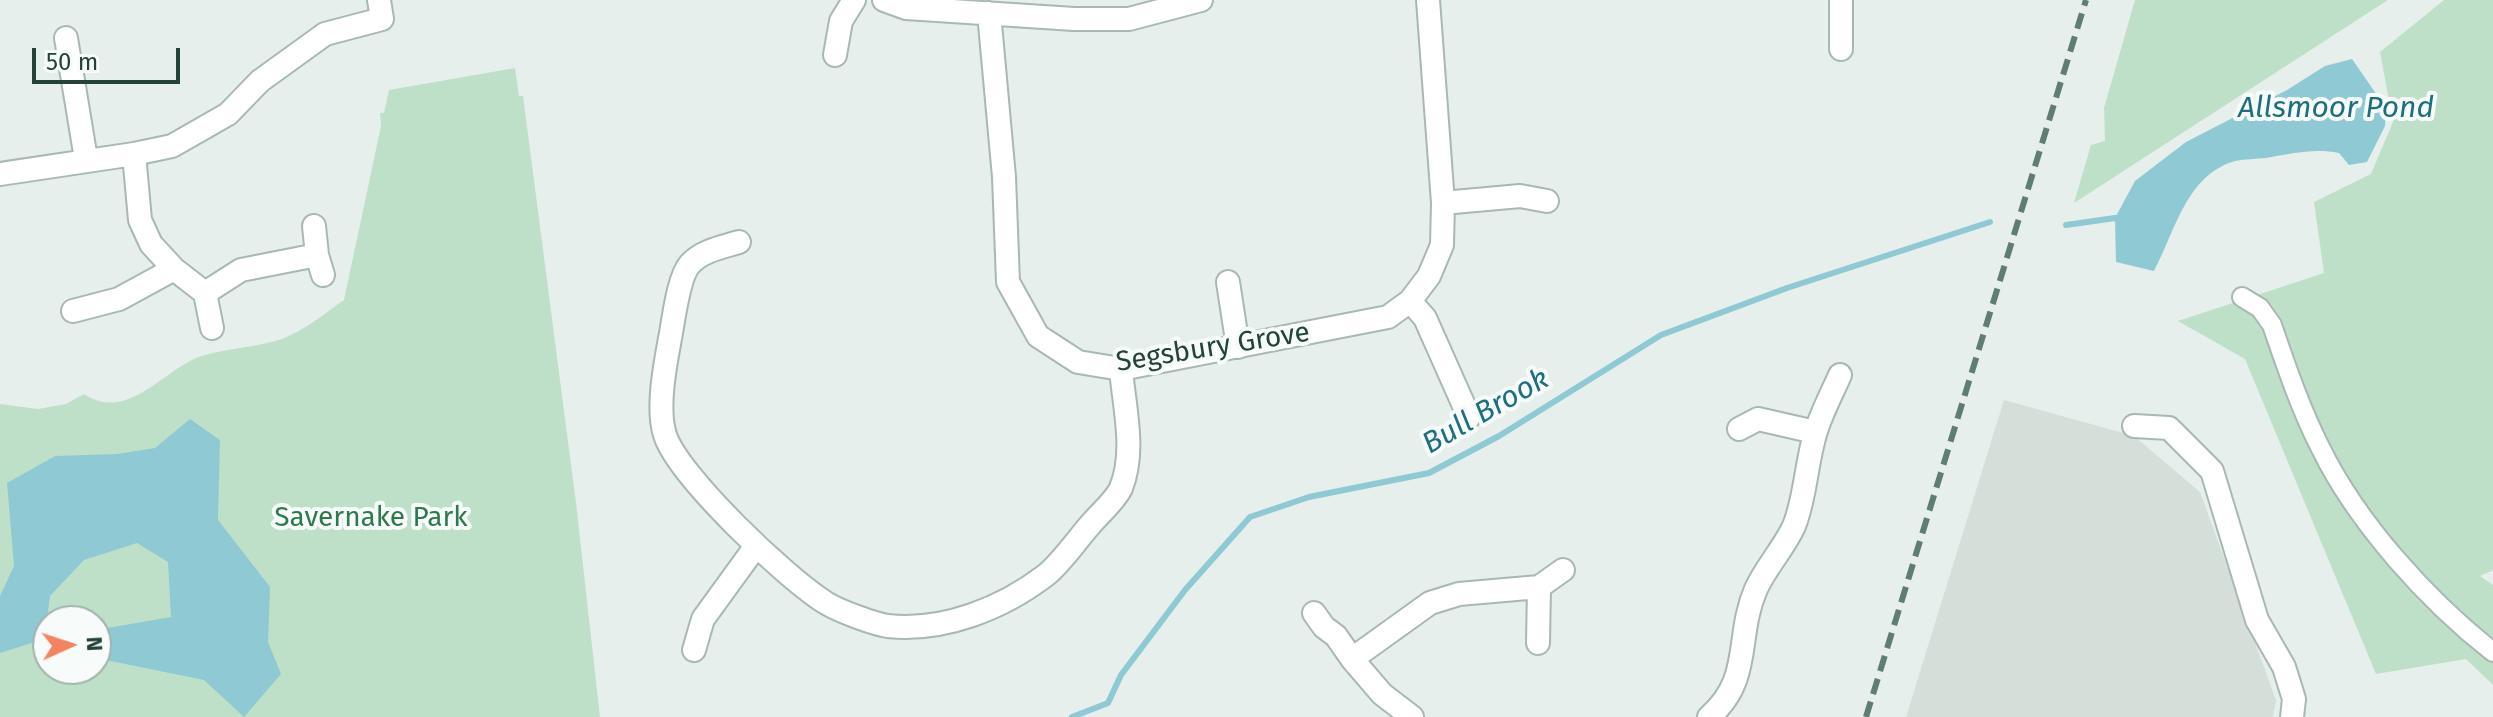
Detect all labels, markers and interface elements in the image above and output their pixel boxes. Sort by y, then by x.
scale bar [36,32,184,82]
text: 50 m [46,48,98,76]
water label: Allsmoor Pond [2238,91,2434,127]
street label: Segsbury Grove [1114,316,1312,380]
water label: Bull Brook [1416,361,1556,463]
park label: Savernake Park [274,501,468,535]
north arrow [32,605,112,685]
text: N [81,636,108,652]

